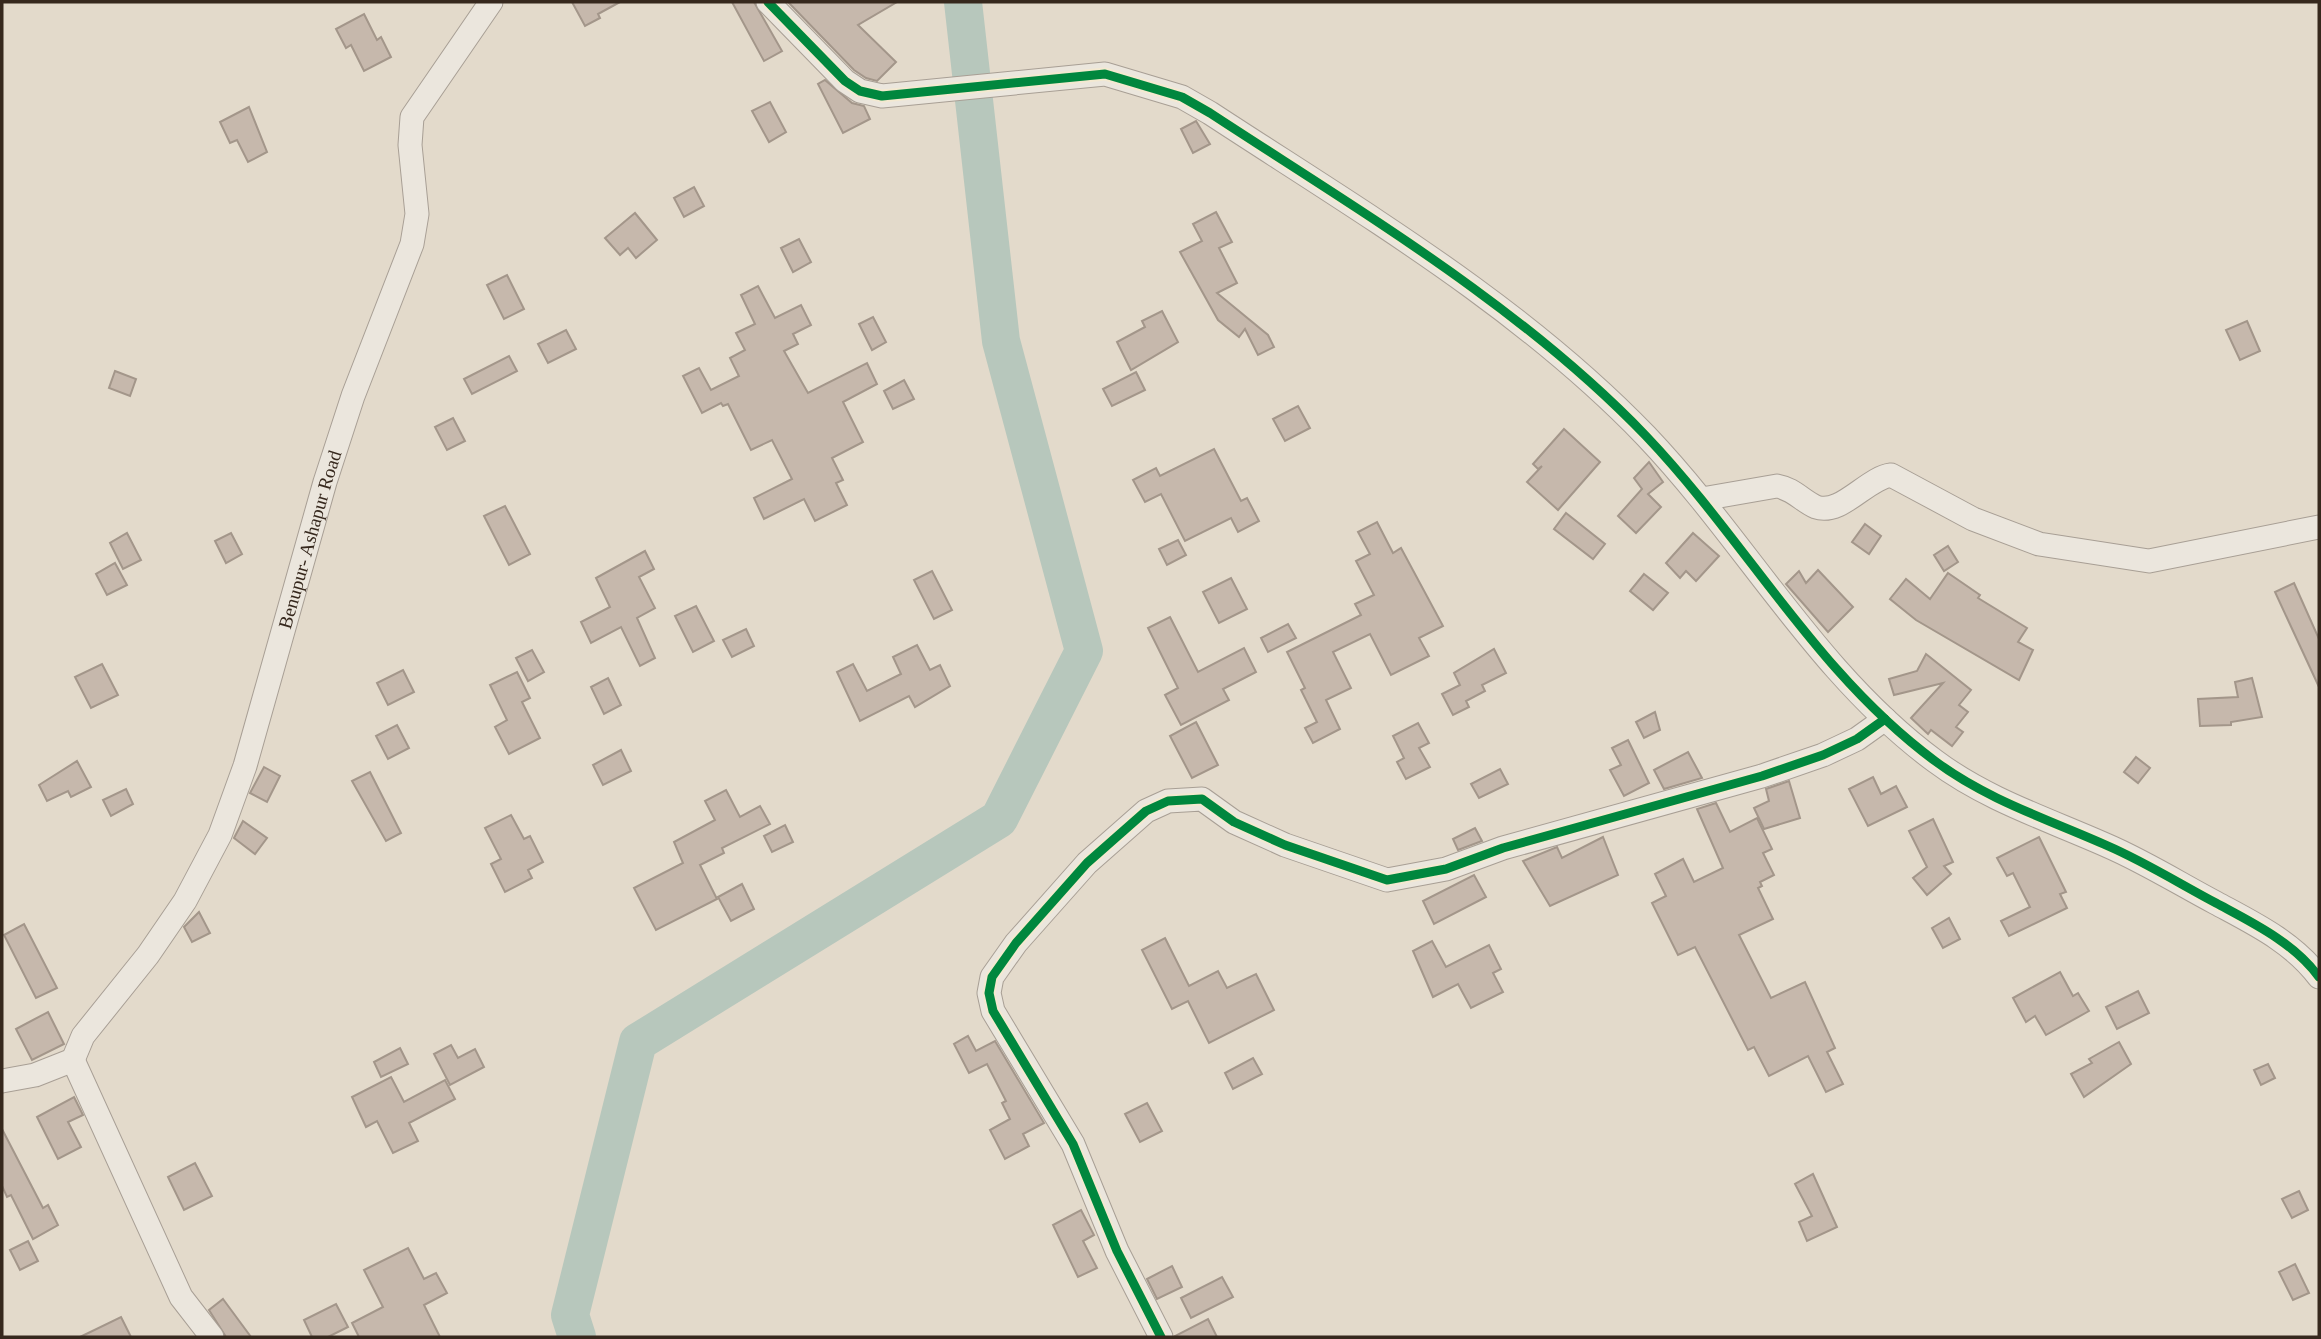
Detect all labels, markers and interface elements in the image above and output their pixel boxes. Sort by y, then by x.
street label: Benupur- Ashapur Road [274,447,345,631]

